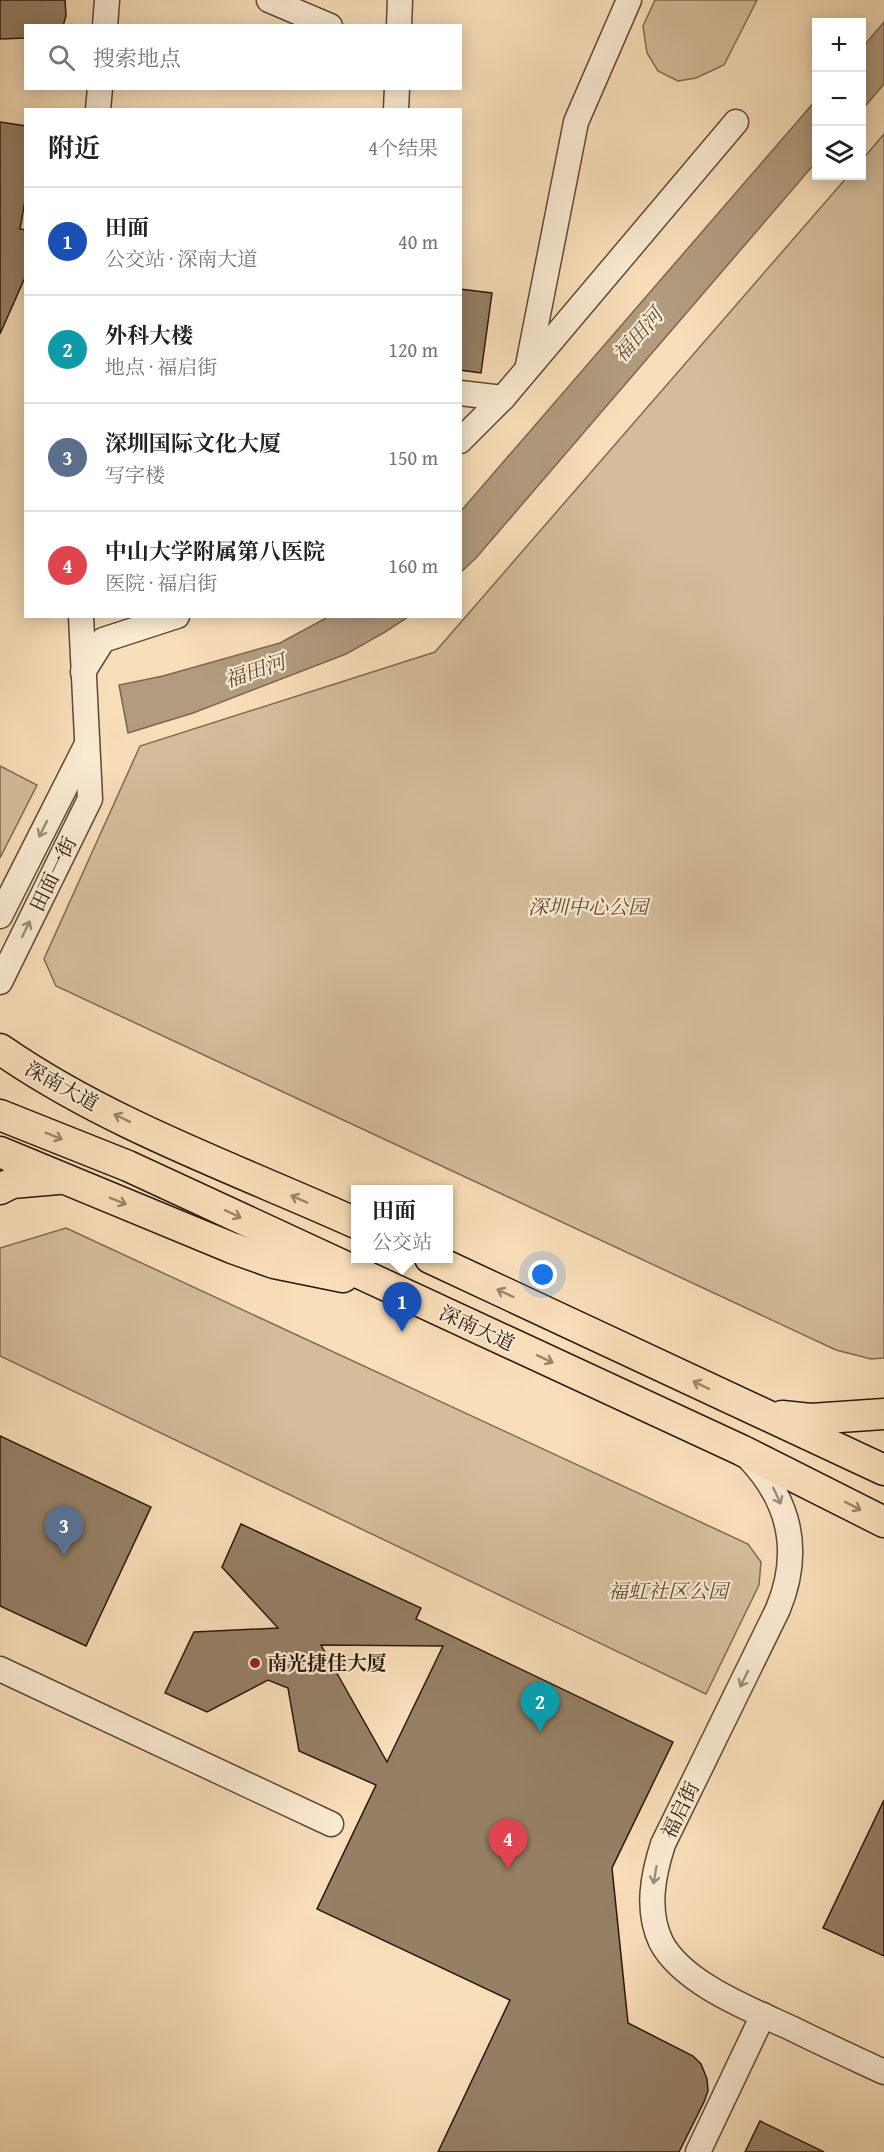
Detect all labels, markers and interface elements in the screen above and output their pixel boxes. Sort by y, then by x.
map controls [812,18,866,180]
button: + [812,18,866,72]
search box [24,24,462,90]
icon: search [45,41,78,74]
text: 搜索地点 [93,42,181,74]
button: − [812,72,866,126]
button: layers [812,126,866,180]
text: 附近 [48,128,100,167]
text: 4个结果 [368,133,438,162]
text: 田面 [105,211,149,243]
text: 1 [62,227,73,256]
text: 40 m [398,227,438,256]
text: 公交站 · 深南大道 [105,244,257,273]
water label: 福田河 [605,298,673,369]
text: 外科大楼 [105,319,193,351]
text: 2 [62,335,73,364]
text: 120 m [388,335,438,364]
text: 地点 · 福启街 [105,352,217,381]
text: 深圳国际文化大厦 [105,427,281,459]
text: 3 [62,443,73,472]
text: 150 m [388,443,438,472]
text: 写字楼 [105,460,165,489]
text: 中山大学附属第八医院 [105,535,325,567]
text: 4 [62,551,73,580]
text: 160 m [388,551,438,580]
text: 医院 · 福启街 [105,568,217,597]
water label: 福田河 [220,644,293,695]
one-way arrow [37,819,49,837]
street label: 田面一街 [22,831,83,916]
park label: 深圳中心公园 [528,892,651,921]
one-way arrow [20,920,32,938]
street label: 深南大道 [20,1053,104,1118]
one-way arrow [113,1112,131,1123]
one-way arrow [45,1131,63,1142]
popup [351,1185,453,1263]
one-way arrow [291,1192,309,1204]
text: 田面 [372,1194,416,1226]
one-way arrow [109,1196,127,1207]
one-way arrow [223,1209,241,1221]
text: 公交站 [372,1227,432,1256]
your location [528,1260,557,1289]
pin: 1 [382,1282,422,1332]
one-way arrow [496,1287,514,1298]
street label: 深南大道 [435,1298,520,1358]
one-way arrow [535,1353,553,1365]
one-way arrow [692,1379,710,1391]
one-way arrow [771,1486,783,1504]
one-way arrow [844,1501,862,1513]
pin: 3 [44,1506,84,1556]
park label: 福虹社区公园 [608,1576,731,1605]
place label: 南光捷佳大厦 [267,1648,387,1677]
marker: 南光捷佳大厦 [248,1656,262,1670]
one-way arrow [738,1669,750,1687]
pin: 2 [520,1682,560,1732]
street label: 福启街 [653,1776,706,1843]
pin: 4 [488,1820,528,1869]
one-way arrow [649,1865,660,1884]

